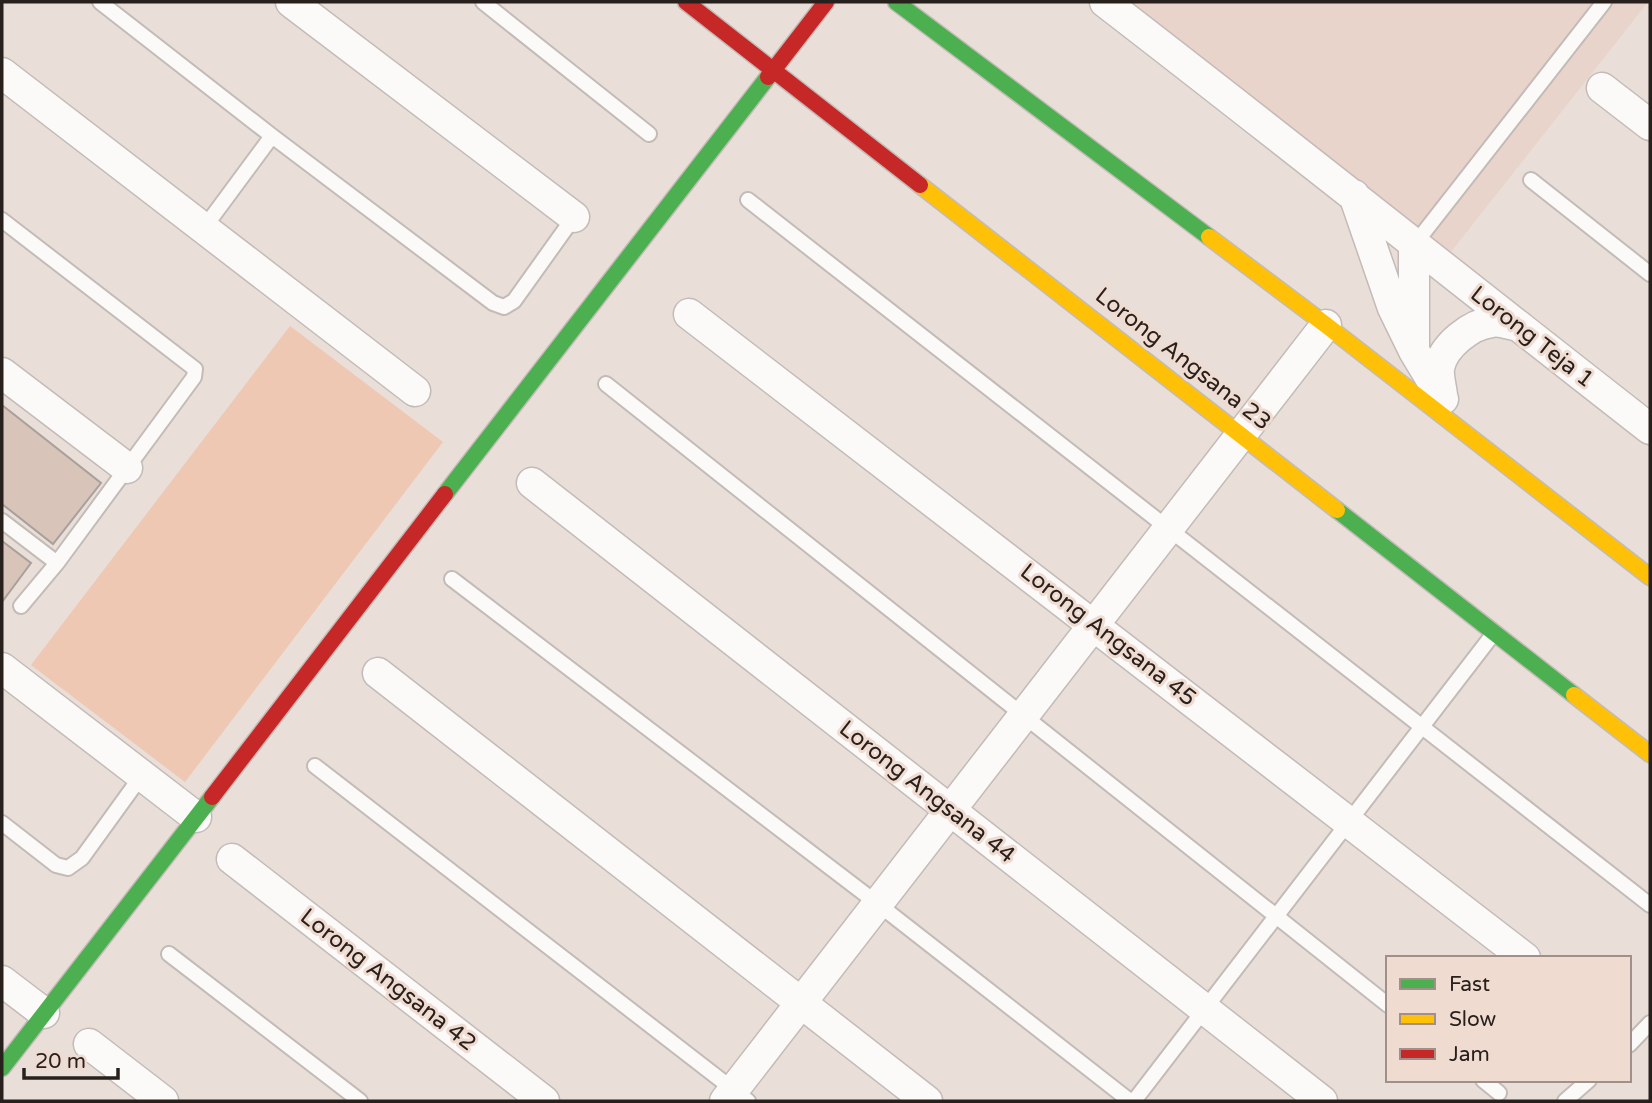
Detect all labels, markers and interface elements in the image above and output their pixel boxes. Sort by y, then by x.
street label: Lorong Teja 1 [1465,280,1599,394]
street label: Lorong Angsana 23 [1089,282,1277,436]
street label: Lorong Angsana 45 [1014,558,1202,712]
street label: Lorong Angsana 44 [833,715,1021,869]
street label: Lorong Angsana 42 [294,903,482,1057]
legend [1386,956,1631,1082]
text: Fast [1449,972,1490,997]
text: Slow [1449,1007,1497,1032]
scale bar [24,1036,119,1080]
text: Jam [1449,1042,1490,1067]
text: 20 m [35,1049,86,1074]

